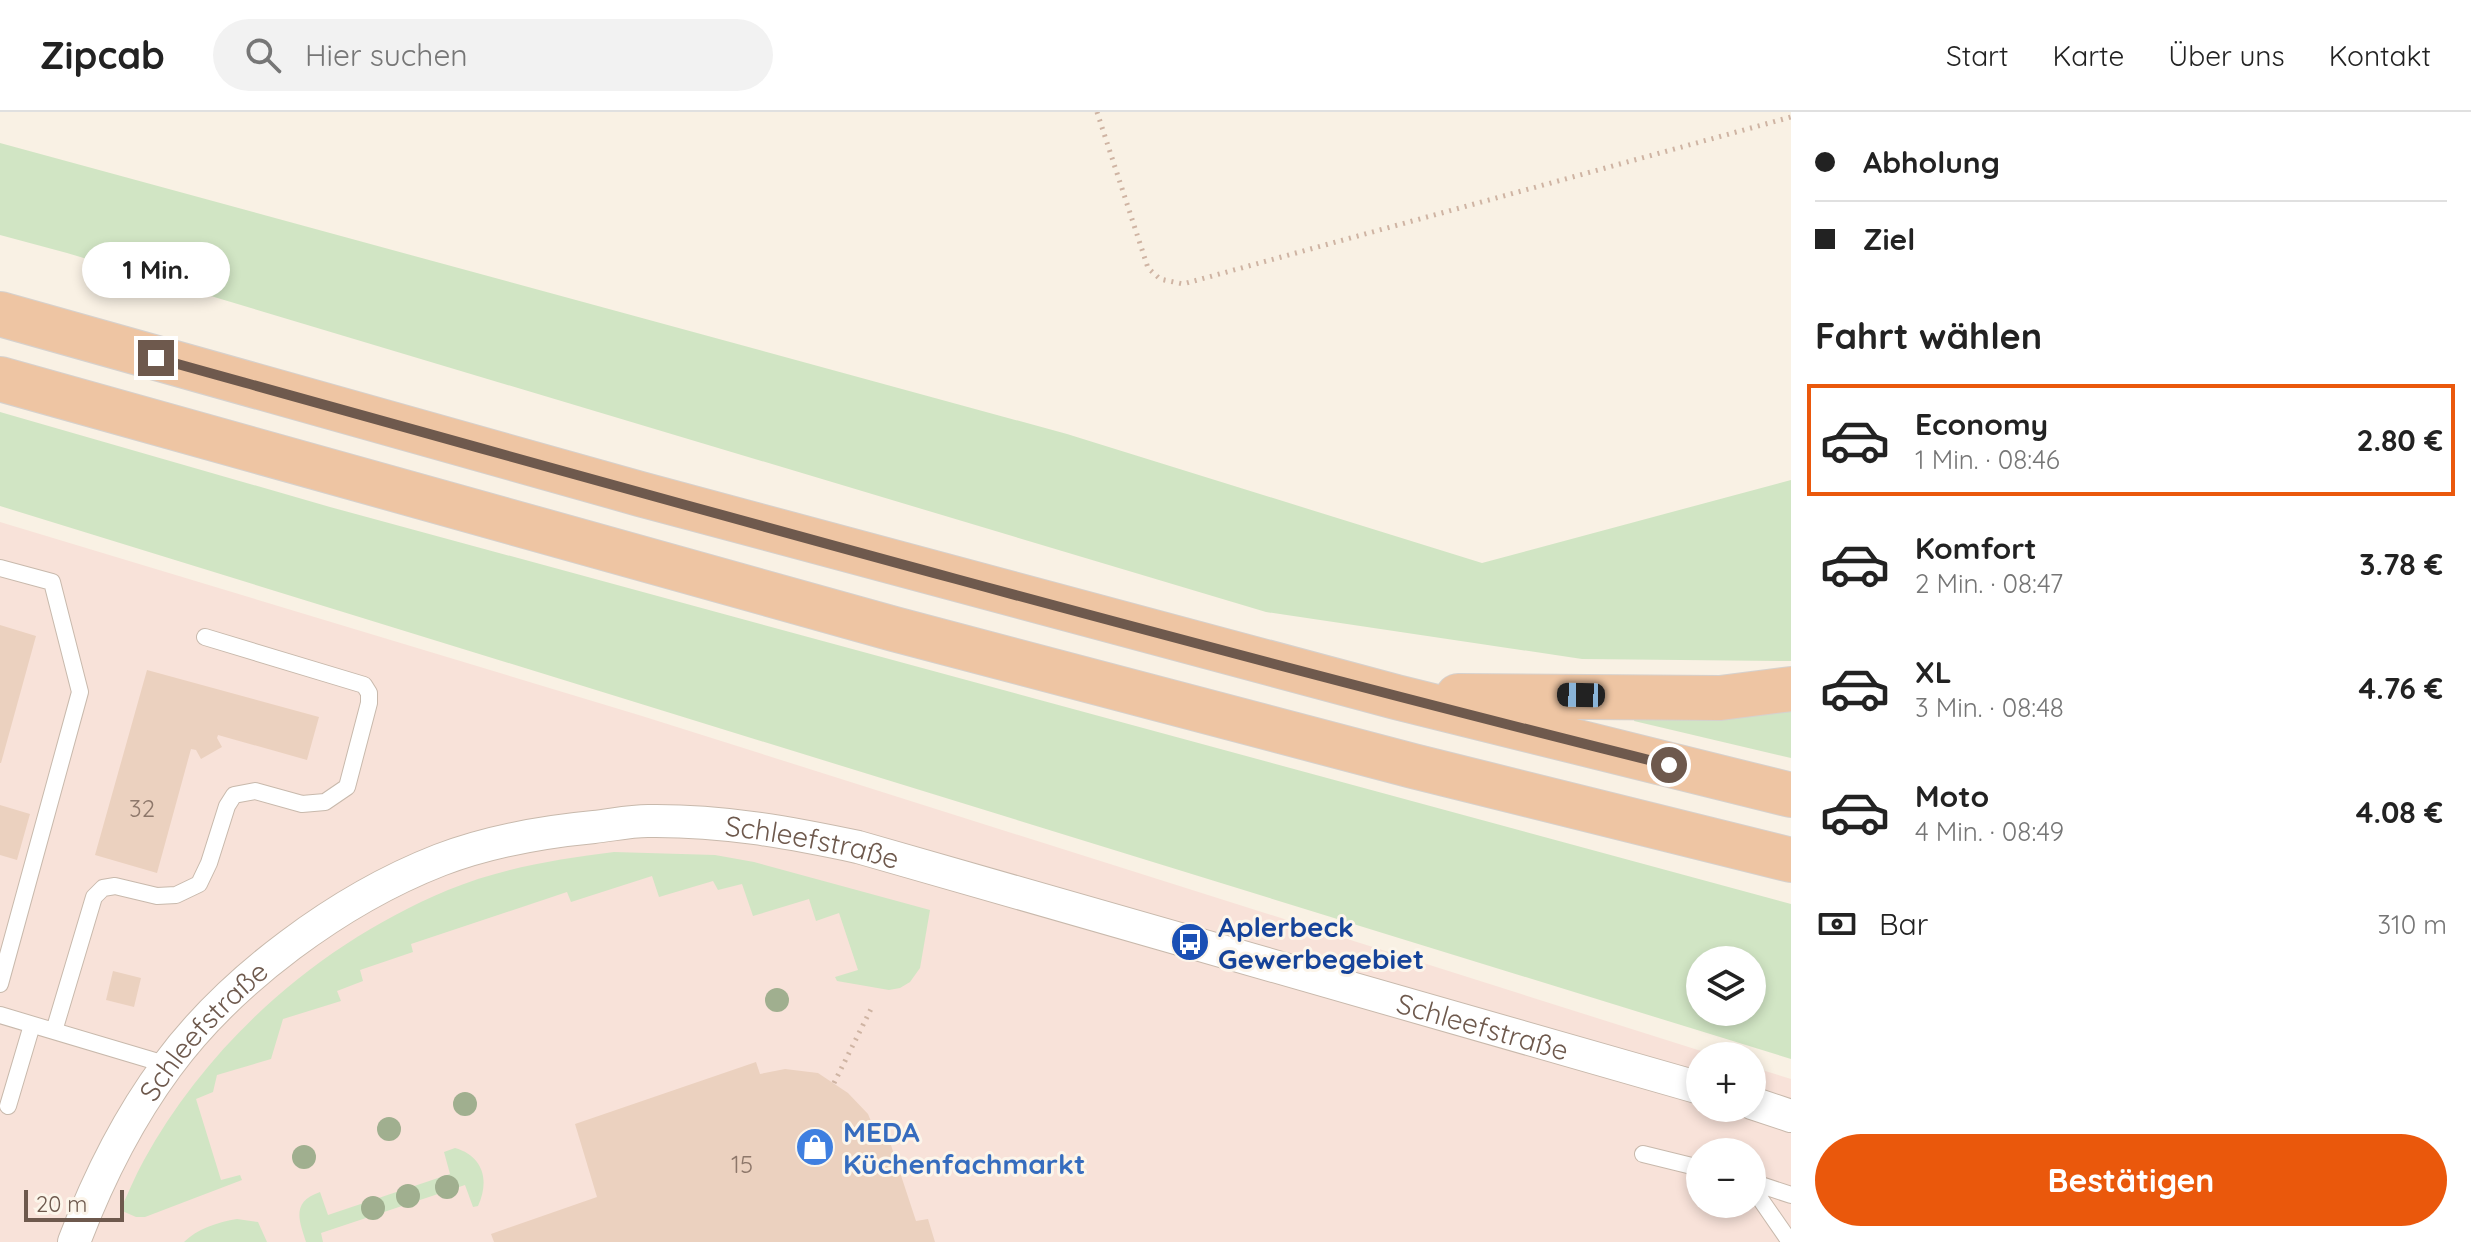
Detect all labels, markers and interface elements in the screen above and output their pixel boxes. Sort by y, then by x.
search box [213,19,773,91]
text: Zipcab [40,31,165,79]
icon: search [241,33,285,77]
text: Hier suchen [305,36,468,74]
text: Start [1946,38,2008,73]
text: Karte [2052,38,2124,73]
text: Über uns [2168,38,2285,73]
text: Kontakt [2329,38,2431,73]
text: Abholung [1863,143,2000,181]
text: Ziel [1863,220,1915,258]
callout: 1 Min. [82,242,230,298]
text: 1 Min. [123,253,189,286]
text: Fahrt wählen [1815,313,2042,358]
route end [138,340,174,376]
icon: car [1819,404,1891,476]
text: Economy [1915,405,2048,443]
text: 2.80 € [2356,421,2443,459]
text: 1 Min. · 08:46 [1915,443,2060,476]
icon: car [1819,528,1891,600]
text: Komfort [1915,529,2037,567]
text: 3.78 € [2359,545,2443,583]
text: 2 Min. · 08:47 [1915,567,2063,600]
icon: car [1819,652,1891,724]
text: XL [1915,653,1952,691]
text: 4.76 € [2359,669,2443,707]
car [1557,683,1605,707]
text: 3 Min. · 08:48 [1915,691,2064,724]
route start [1651,747,1687,783]
icon: car [1819,776,1891,848]
text: Moto [1915,777,1989,815]
house number: 32 [129,793,155,823]
text: 4.08 € [2356,793,2443,831]
street label: Schleefstraße [723,807,904,875]
text: 4 Min. · 08:49 [1915,815,2064,848]
icon: cash [1815,902,1859,946]
text: Bar [1879,905,1928,943]
text: 310 m [2377,908,2447,941]
place label: Aplerbeck Gewerbegebiet [1218,909,1424,976]
bus stop icon: Aplerbeck Gewerbegebiet [1169,921,1211,963]
map controls [1686,946,1766,1218]
button: layers [1686,946,1766,1026]
street label: Schleefstraße [131,953,274,1107]
street label: Schleefstraße [1393,985,1573,1067]
button: + [1686,1042,1766,1122]
place label: MEDA Küchenfachmarkt [843,1114,1085,1181]
shop icon: MEDA Küchenfachmarkt [794,1126,836,1168]
button: Bestätigen [1815,1134,2447,1226]
button: − [1686,1138,1766,1218]
house number: 15 [731,1149,753,1179]
scale bar [24,1186,124,1222]
text: 20 m [36,1190,87,1218]

